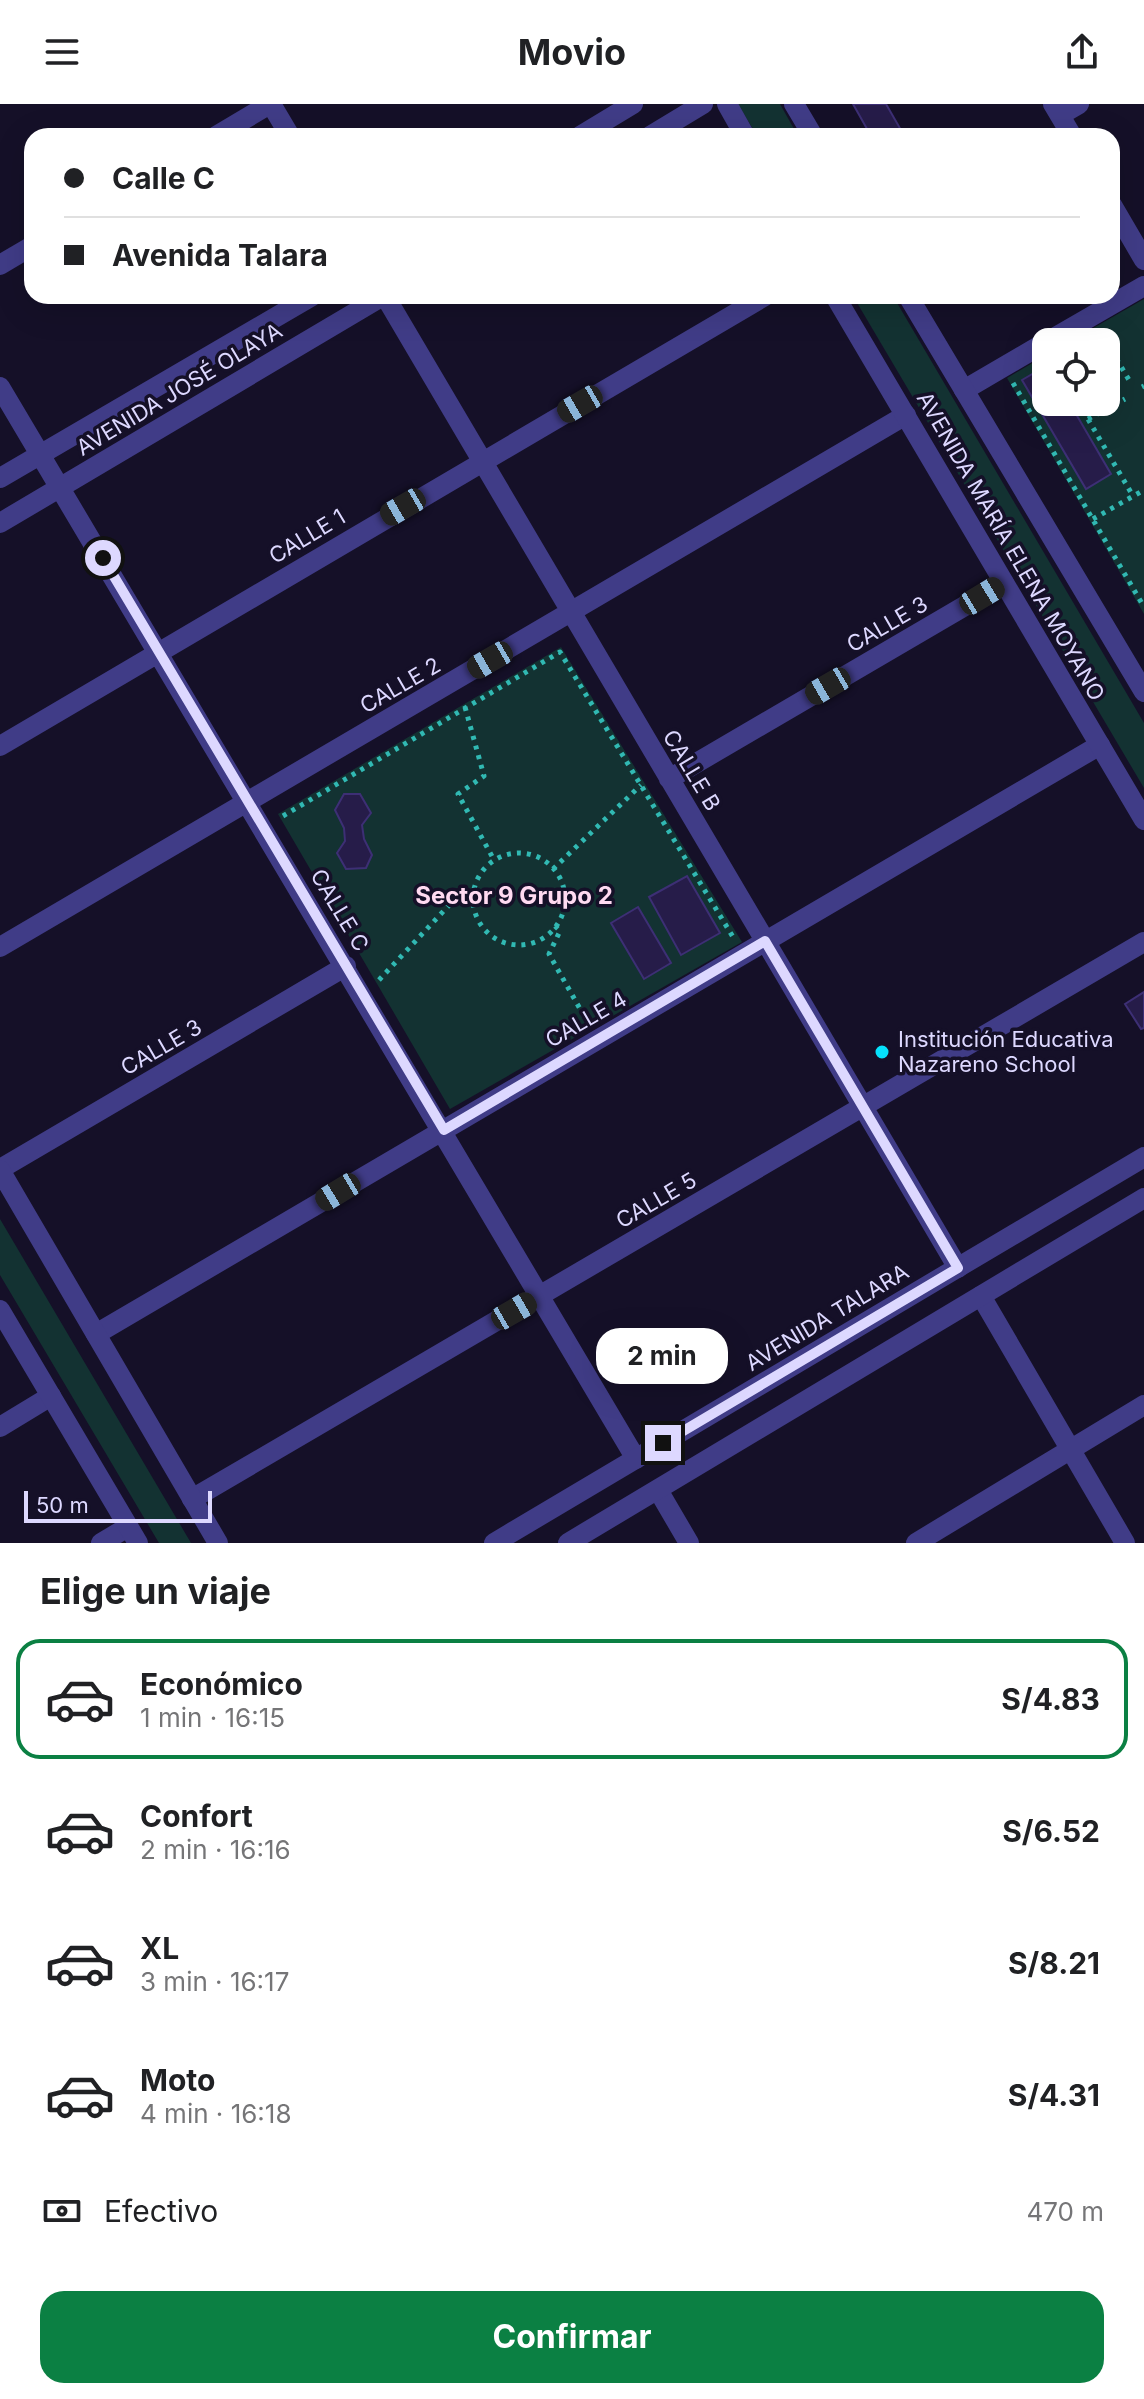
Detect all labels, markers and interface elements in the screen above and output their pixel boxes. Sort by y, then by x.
icon: menu [40,30,84,74]
text: Movio [518,30,626,74]
icon: share [1060,30,1104,74]
text: Calle C [112,160,215,196]
text: Avenida Talara [112,237,328,273]
street label: AVENIDA JOSÉ OLAYA [71,317,287,461]
map controls [1032,328,1120,416]
button: locate [1032,328,1120,416]
car [553,382,607,426]
street label: AVENIDA MARÍA ELENA MOYANO [912,387,1110,705]
car [376,485,430,529]
street label: CALLE 1 [264,503,350,569]
route start [85,540,121,576]
car [955,573,1009,619]
street label: CALLE 3 [842,591,932,657]
car [463,638,517,682]
street label: CALLE 2 [355,652,445,718]
car [801,664,855,708]
street label: CALLE B [658,725,726,815]
street label: CALLE C [305,864,375,956]
district label: Sector 9 Grupo 2 [415,881,613,910]
street label: CALLE 4 [541,985,631,1053]
street label: CALLE 3 [116,1014,206,1080]
place label: Institución Educativa Nazareno School [898,1026,1114,1077]
marker: Institución Educativa Nazareno School [873,1043,891,1061]
street label: CALLE 5 [611,1167,701,1233]
car [311,1169,365,1215]
street label: AVENIDA TALARA [741,1258,913,1376]
car [487,1289,541,1333]
callout: 2 min [597,1327,729,1383]
text: 2 min [627,1340,697,1371]
route end [645,1425,681,1461]
scale bar [24,1487,212,1523]
text: 50 m [36,1492,89,1518]
text: Elige un viaje [40,1569,271,1613]
icon: car [44,1663,116,1735]
text: Económico [140,1666,303,1702]
text: S/4.83 [1001,1681,1100,1717]
text: 1 min · 16:15 [140,1702,285,1733]
icon: car [44,1795,116,1867]
text: Confort [140,1798,253,1834]
text: S/6.52 [1002,1813,1100,1849]
text: 2 min · 16:16 [140,1834,291,1865]
icon: car [44,1927,116,1999]
text: XL [140,1930,179,1966]
text: S/8.21 [1008,1945,1100,1981]
text: 3 min · 16:17 [140,1966,289,1997]
icon: car [44,2059,116,2131]
text: Moto [140,2062,215,2098]
text: S/4.31 [1008,2077,1100,2113]
text: 4 min · 16:18 [140,2098,292,2129]
icon: cash [40,2189,84,2233]
text: Efectivo [104,2193,218,2229]
text: 470 m [1026,2196,1104,2227]
button: Confirmar [40,2291,1104,2383]

